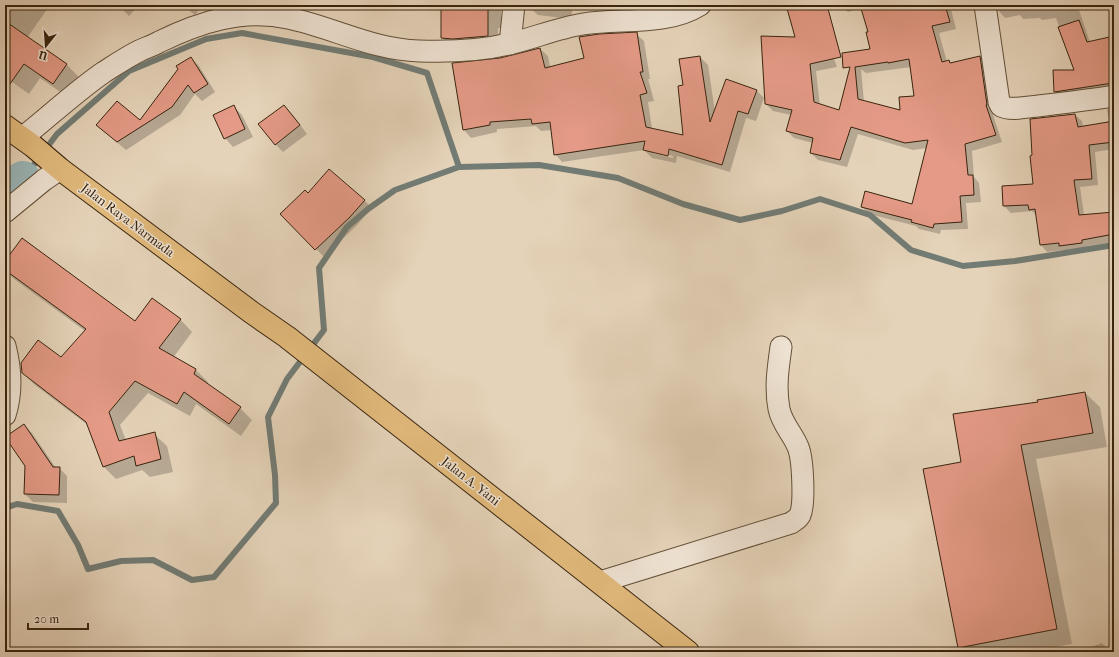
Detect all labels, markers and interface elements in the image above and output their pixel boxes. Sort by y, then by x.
north arrow [26,26,66,66]
text: U [37,47,50,63]
street label: Jalan Raya Narmada [78,180,178,260]
street label: Jalan A. Yani [438,453,503,508]
scale bar [28,605,88,631]
text: 20 m [34,612,59,626]

